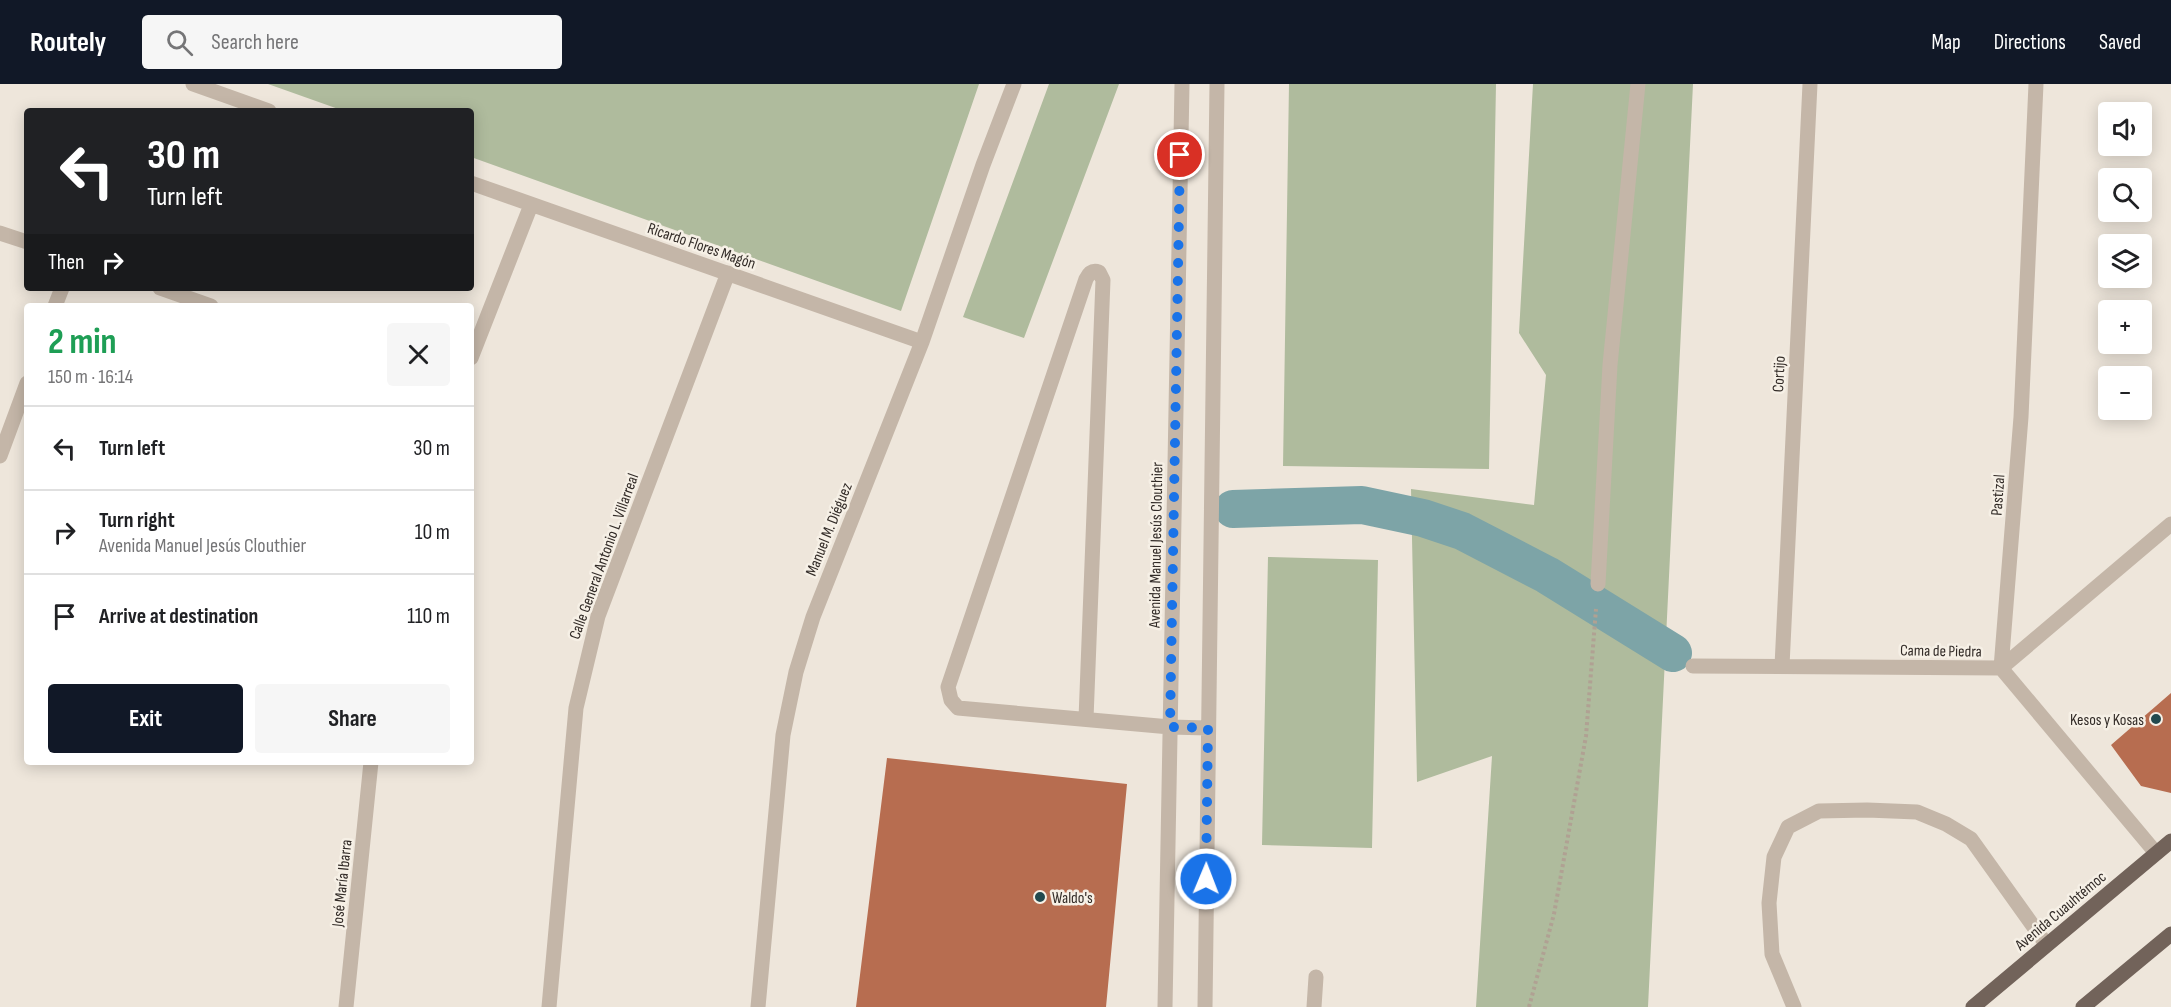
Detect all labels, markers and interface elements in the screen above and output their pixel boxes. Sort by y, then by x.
search box [142,15,562,69]
text: Routely [30,26,106,59]
icon: search [163,26,196,59]
text: Search here [211,29,299,56]
text: Map [1931,30,1961,55]
text: Directions [1994,30,2066,55]
text: Saved [2099,30,2141,55]
map controls [2098,102,2152,420]
button: sound [2098,102,2152,156]
pin [1154,129,1205,180]
text: 30 m [147,130,220,181]
icon: left [48,132,126,210]
icon: arrive [1163,138,1196,171]
button: search [2098,168,2152,222]
text: Turn left [147,181,223,213]
street label: Ricardo Flores Magón [645,219,758,274]
button: layers [2098,234,2152,288]
icon: right [96,246,129,279]
text: Then [48,249,84,276]
button: + [2098,300,2152,354]
text: 2 min [48,321,117,364]
button: close [387,323,450,386]
street label: Cortijo [1769,355,1790,393]
text: 150 m · 16:14 [48,365,133,389]
button: − [2098,366,2152,420]
icon: left [48,432,81,465]
text: Turn left [99,435,165,462]
text: 30 m [413,435,450,462]
street label: Avenida Manuel Jesús Clouthier [1146,462,1167,629]
street label: Calle General Antonio L. Villarreal [566,471,643,642]
street label: Pastizal [1988,474,2009,516]
street label: Manuel M. Diéguez [802,480,857,579]
text: Turn right [99,507,175,534]
icon: right [48,516,81,549]
text: 10 m [415,519,450,546]
text: Avenida Manuel Jesús Clouthier [99,534,306,558]
icon: arrive [48,600,81,633]
text: Arrive at destination [99,603,258,630]
text: 110 m [407,603,450,630]
street label: Cama de Piedra [1900,641,1982,662]
button: Exit [48,684,243,753]
button: Share [255,684,450,753]
place label: Kesos y Kosas [2070,711,2144,730]
marker: Kesos y Kosas [2149,712,2163,726]
street label: José María Ibarra [328,839,357,929]
position arrow [1174,847,1238,911]
street label: Avenida Cuauhtémoc [2011,868,2110,955]
place label: Waldo's [1052,889,1093,908]
marker: Waldo's [1033,890,1047,904]

